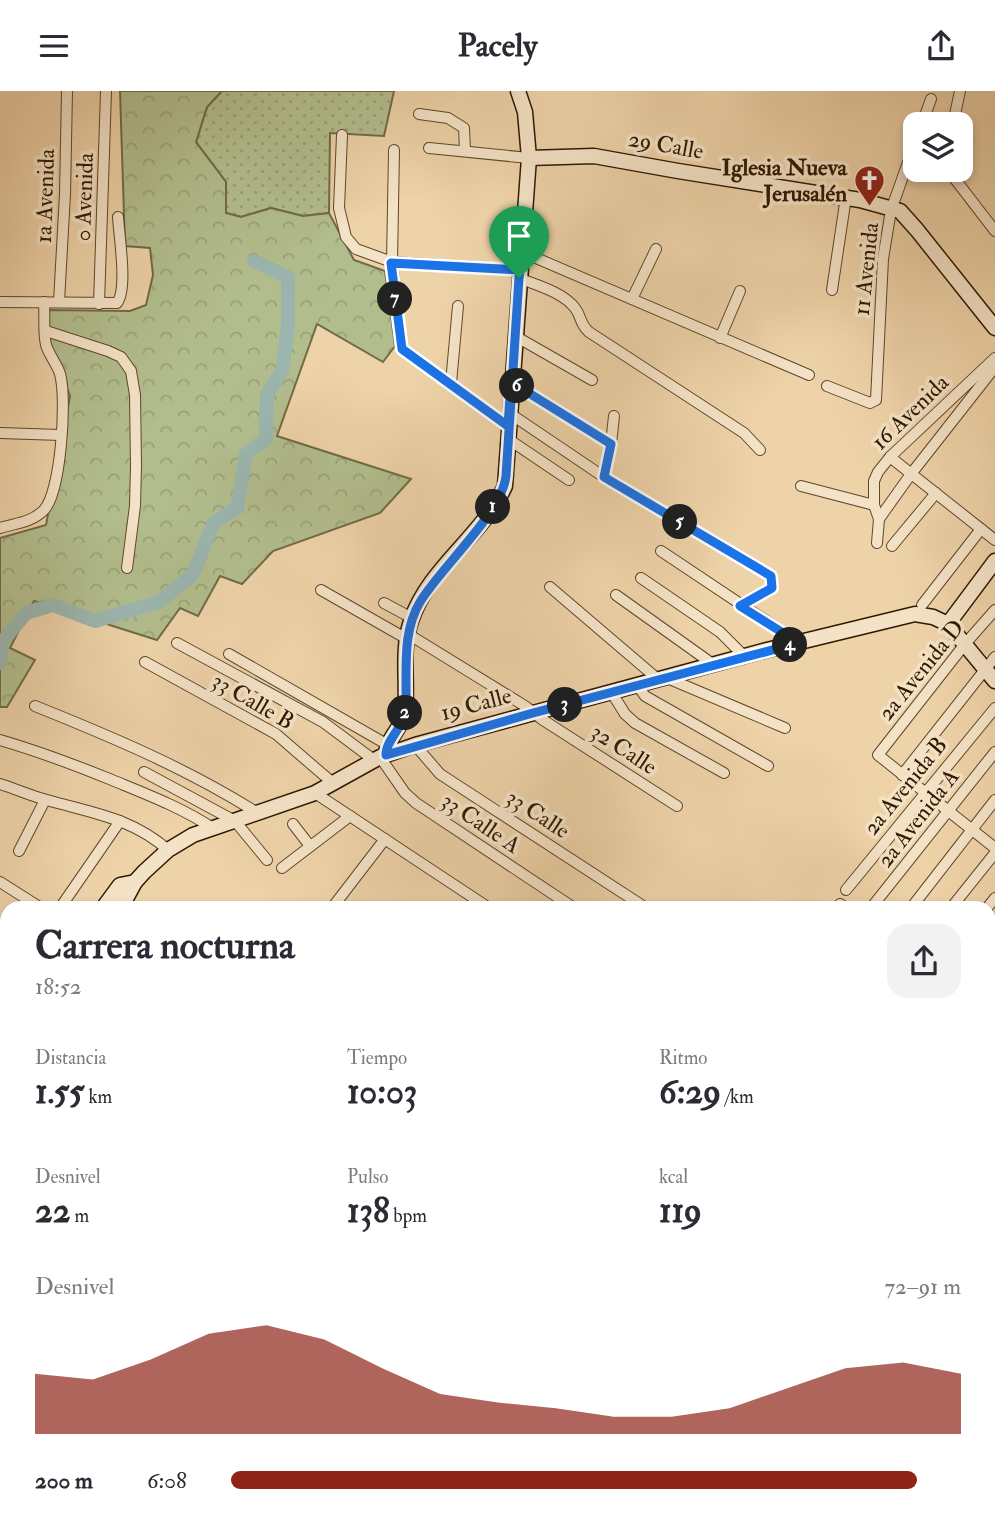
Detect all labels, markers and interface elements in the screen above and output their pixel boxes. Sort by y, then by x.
text: Pacely [458,26,537,66]
icon: menu [35,27,73,65]
icon: share [922,27,960,65]
map controls [903,112,973,182]
button: layers [903,112,973,182]
street label: 29 Calle [626,124,706,166]
street label: 1a Avenida [29,148,61,244]
street label: 0 Avenida [68,152,100,242]
place label: Iglesia Nueva Jerusalén [722,153,849,209]
church icon: Iglesia Nueva Jerusalén [853,163,887,207]
pin [489,206,549,278]
icon: arrive [500,217,538,255]
street label: 11 Avenida [847,221,885,317]
pin: 7 [378,281,412,317]
text: 7 [390,286,399,310]
street label: 16 Avenida [865,368,955,456]
pin: 6 [500,369,534,403]
text: 6 [512,373,521,397]
pin: 1 [476,489,510,525]
text: 1 [489,494,496,518]
pin: 5 [662,505,698,539]
text: 5 [675,509,684,533]
street label: 2a Avenida D [871,614,971,726]
pin: 4 [772,627,808,663]
text: 4 [784,632,795,656]
street label: 33 Calle B [207,666,299,736]
street label: 19 Calle [437,681,515,727]
pin: 3 [548,687,582,723]
text: 3 [561,692,568,716]
pin: 2 [388,695,422,731]
text: 2 [400,700,409,724]
street label: 32 Calle [586,717,663,781]
street label: 2a Avenida B [857,731,953,841]
street label: 2a Avenida A [870,763,966,873]
street label: 33 Calle [501,783,576,845]
street label: 33 Calle A [436,786,527,860]
text: Carrera nocturna [35,922,295,970]
button: share [887,924,961,998]
text: 18:52 [35,972,81,1001]
text: Distancia [35,1046,106,1070]
text: Tiempo [347,1046,407,1070]
text: Ritmo [659,1046,708,1070]
text: 1.55 [35,1070,85,1114]
text: 10:03 [347,1070,417,1114]
text: 6:29 [659,1070,721,1114]
text: km [85,1085,112,1109]
text: /km [721,1085,754,1109]
text: Desnivel [35,1165,101,1189]
text: Pulso [347,1165,388,1189]
text: kcal [659,1165,688,1189]
text: 22 [35,1189,70,1233]
text: 138 [347,1189,389,1233]
text: 119 [659,1189,702,1233]
text: m [70,1204,89,1228]
text: bpm [389,1204,427,1228]
text: Desnivel [35,1272,114,1301]
text: 72–91 m [885,1272,961,1301]
text: 200 m [35,1466,93,1495]
text: 6:08 [147,1466,187,1495]

